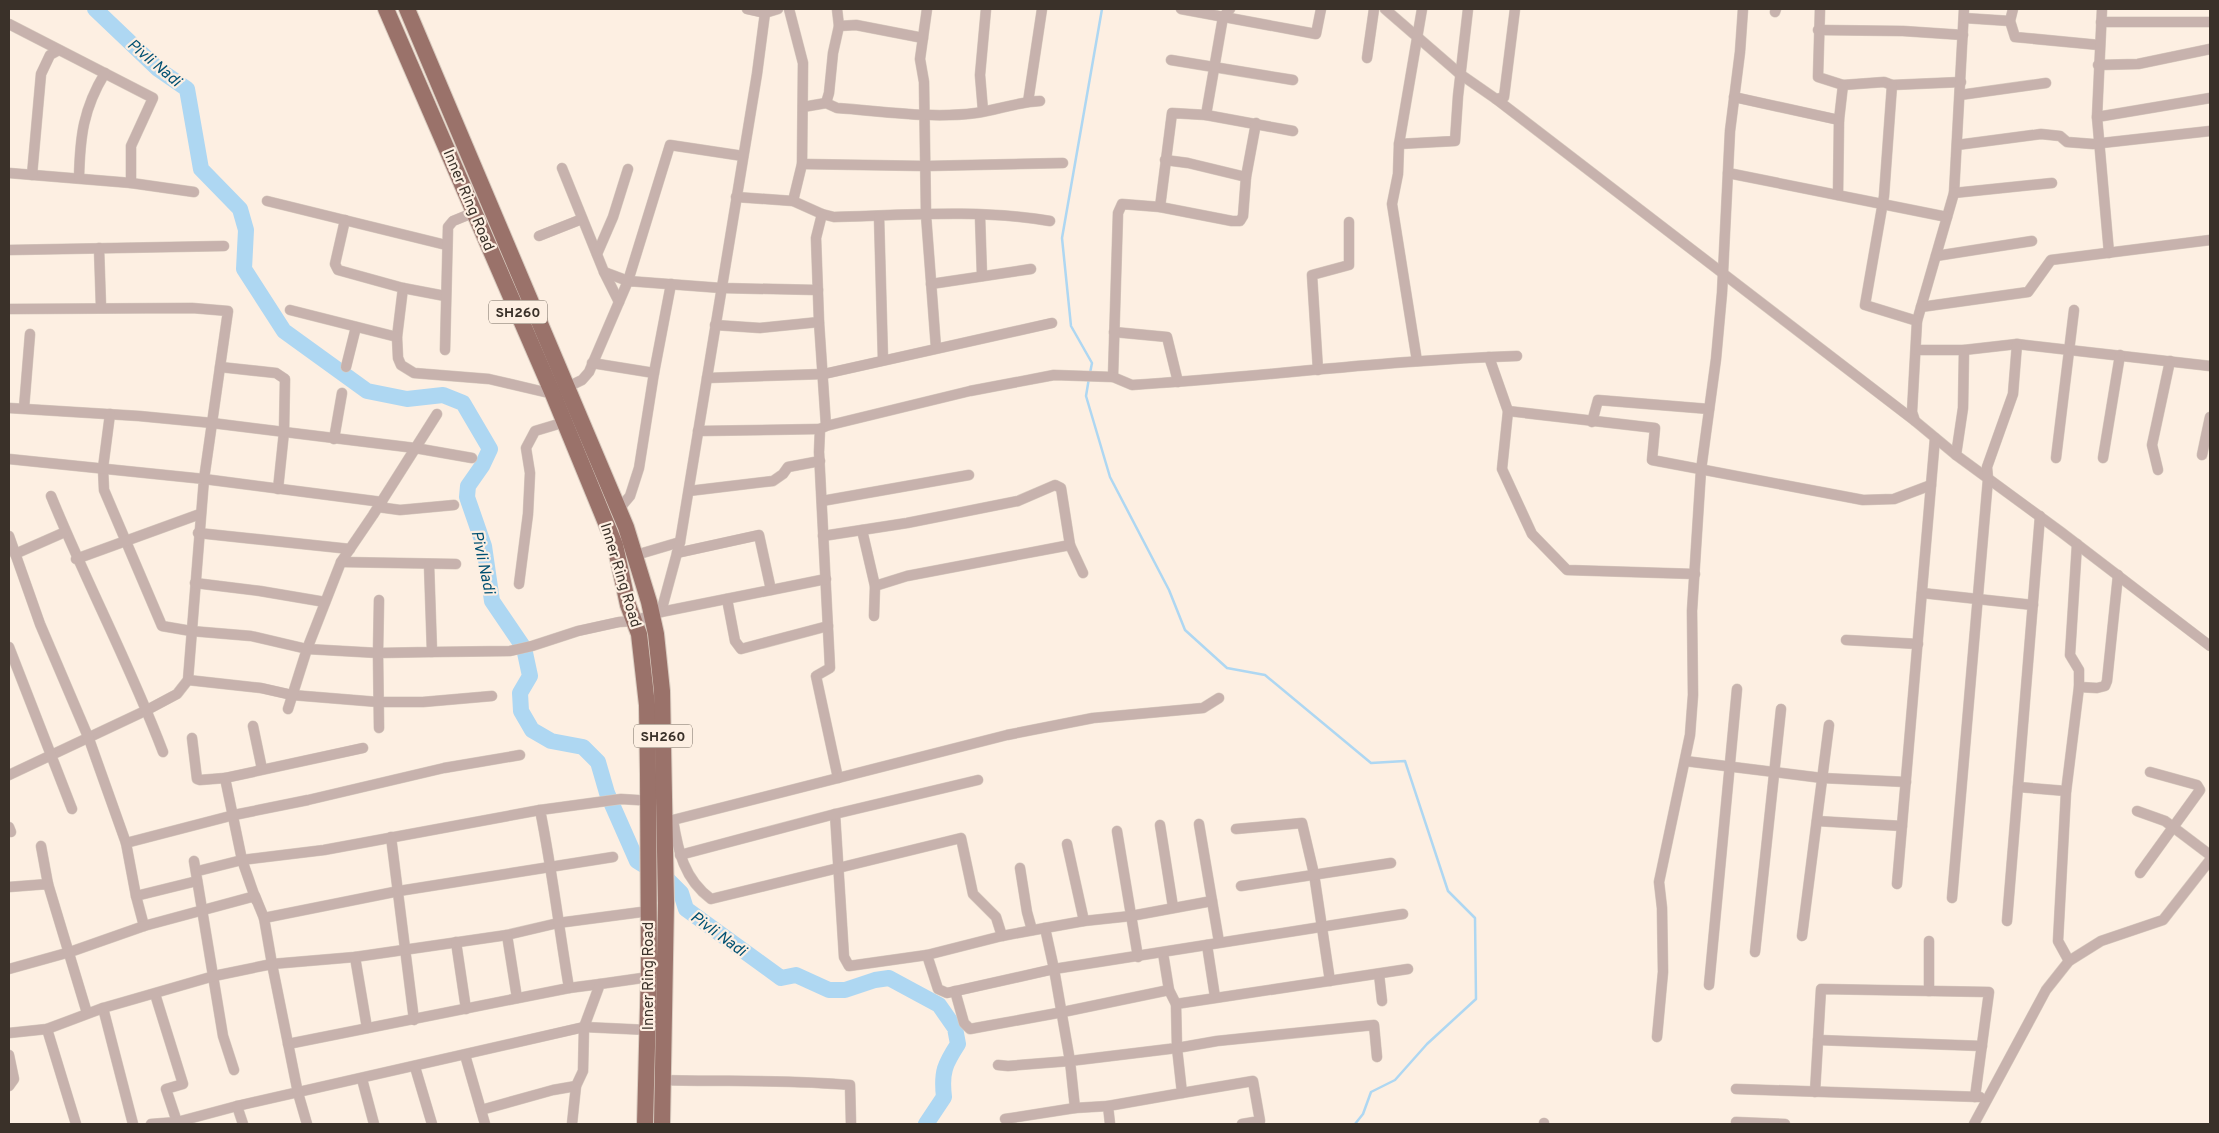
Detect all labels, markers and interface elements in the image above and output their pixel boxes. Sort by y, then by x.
water label: Pivli Nadi [123,35,186,93]
street label: Inner Ring Road [438,147,498,254]
road number: SH260 [489,300,547,324]
street label: Inner Ring Road [595,521,644,630]
water label: Pivli Nadi [466,529,499,597]
road number: SH260 [634,724,692,748]
water label: Pivli Nadi [686,908,751,962]
street label: Inner Ring Road [640,922,659,1030]

